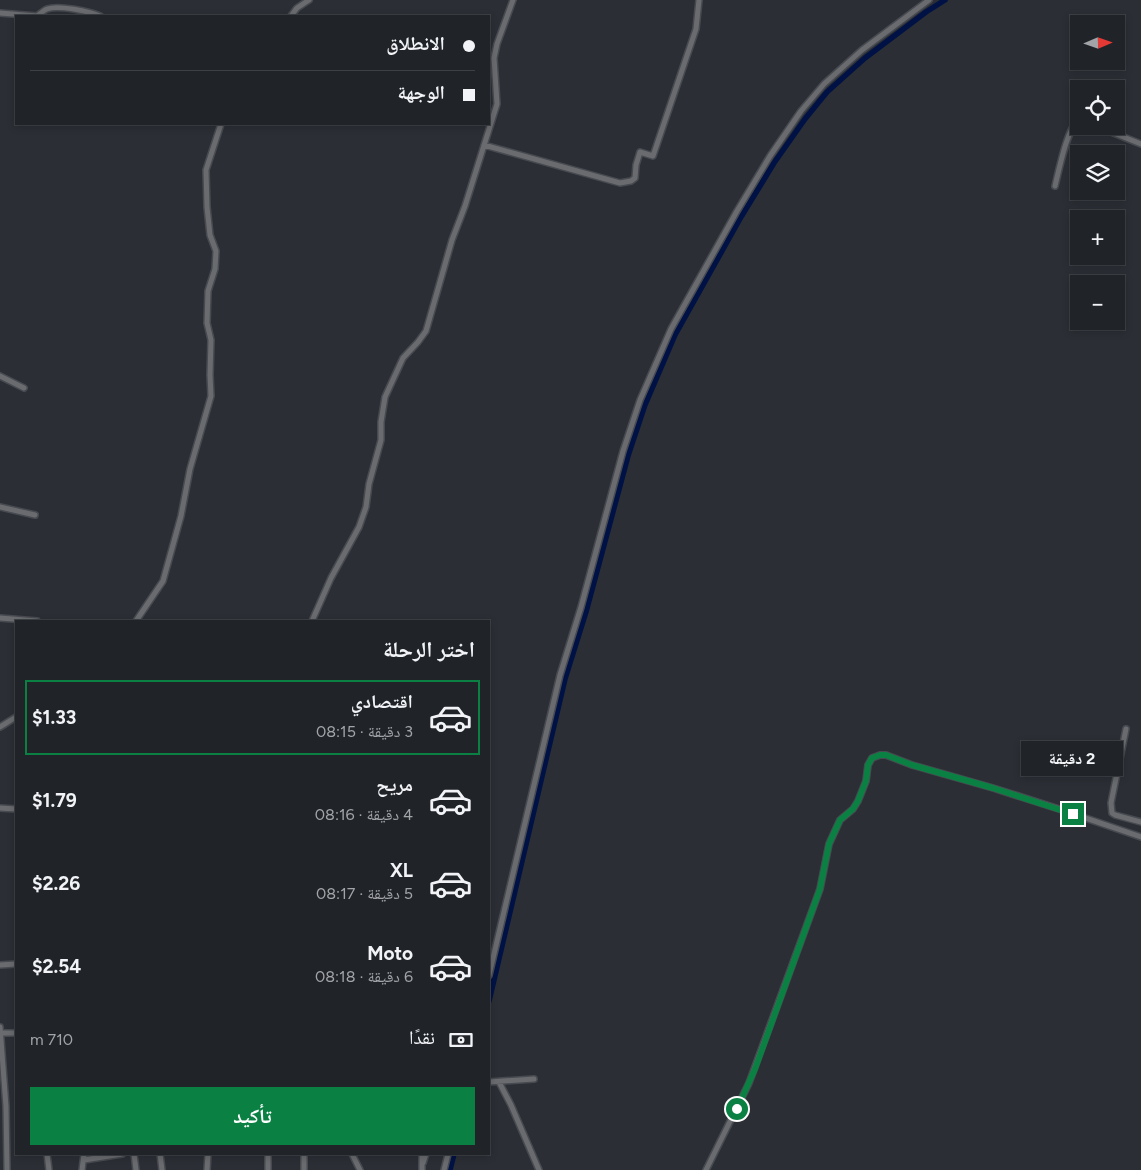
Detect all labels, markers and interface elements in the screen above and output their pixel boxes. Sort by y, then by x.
north arrow [1070,15,1125,70]
map controls [1070,15,1125,330]
text: الانطلاق [386,32,445,55]
button: locate [1070,80,1125,135]
text: الوجهة [397,81,445,104]
button: layers [1070,145,1125,200]
button: + [1070,210,1125,265]
button: − [1070,275,1125,330]
text: اختر الرحلة [383,636,475,663]
text: اقتصادي [351,690,413,713]
icon: car [428,695,473,740]
text: $1.33 [32,706,76,729]
text: 3 دقيقة · 08:15 [316,722,413,741]
callout: 2 دقيقة [1022,742,1124,776]
text: 2 دقيقة [1049,749,1095,768]
text: مريح [376,773,413,796]
icon: car [428,778,473,823]
text: $1.79 [32,789,77,812]
route end [1062,803,1084,825]
text: 4 دقيقة · 08:16 [315,805,413,824]
text: XL [390,859,413,882]
icon: car [428,861,473,906]
text: $2.26 [32,872,80,895]
text: 5 دقيقة · 08:17 [316,884,413,903]
text: Moto [367,942,413,965]
icon: car [428,944,473,989]
text: $2.54 [32,955,81,978]
text: 6 دقيقة · 08:18 [315,967,413,986]
text: نقدًا [409,1026,435,1049]
icon: cash [447,1026,475,1054]
text: 710 m [30,1030,73,1049]
button: تأكيد [30,1087,475,1145]
route start [726,1098,748,1120]

